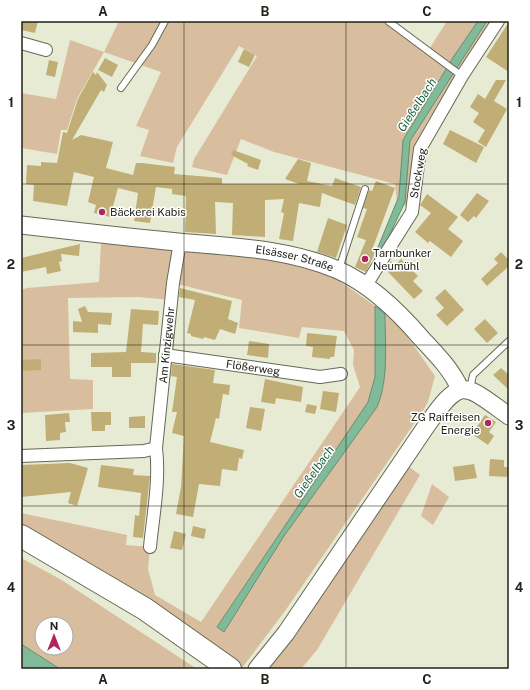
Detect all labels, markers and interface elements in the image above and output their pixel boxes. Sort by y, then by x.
text: A [98,4,108,19]
text: B [261,4,270,19]
text: C [422,4,432,19]
water label: Gießelbach [395,75,440,134]
text: 1 [8,95,14,110]
text: 1 [516,95,522,110]
street label: Stockweg [408,147,428,199]
place label: Bäckerei Kabis [110,206,186,218]
marker: Bäckerei Kabis [97,207,107,217]
street label: Elsässer Straße [255,243,336,274]
place label: Tarnbunker Neumühl [373,247,431,272]
marker: Tarnbunker Neumühl [360,254,370,264]
text: 2 [7,257,15,272]
text: 2 [515,257,523,272]
street label: Am Kinzigwehr [157,306,177,384]
street label: Flößerweg [225,358,281,377]
place label: ZG Raiffeisen Energie [411,411,480,436]
text: 3 [7,418,16,433]
marker: ZG Raiffeisen Energie [483,418,493,428]
text: 3 [515,418,524,433]
water label: Gießelbach [291,443,337,501]
text: 4 [7,580,16,595]
text: 4 [515,580,524,595]
north arrow [34,616,74,656]
text: N [50,620,58,632]
text: A [98,672,108,687]
text: B [261,672,270,687]
text: C [422,672,432,687]

